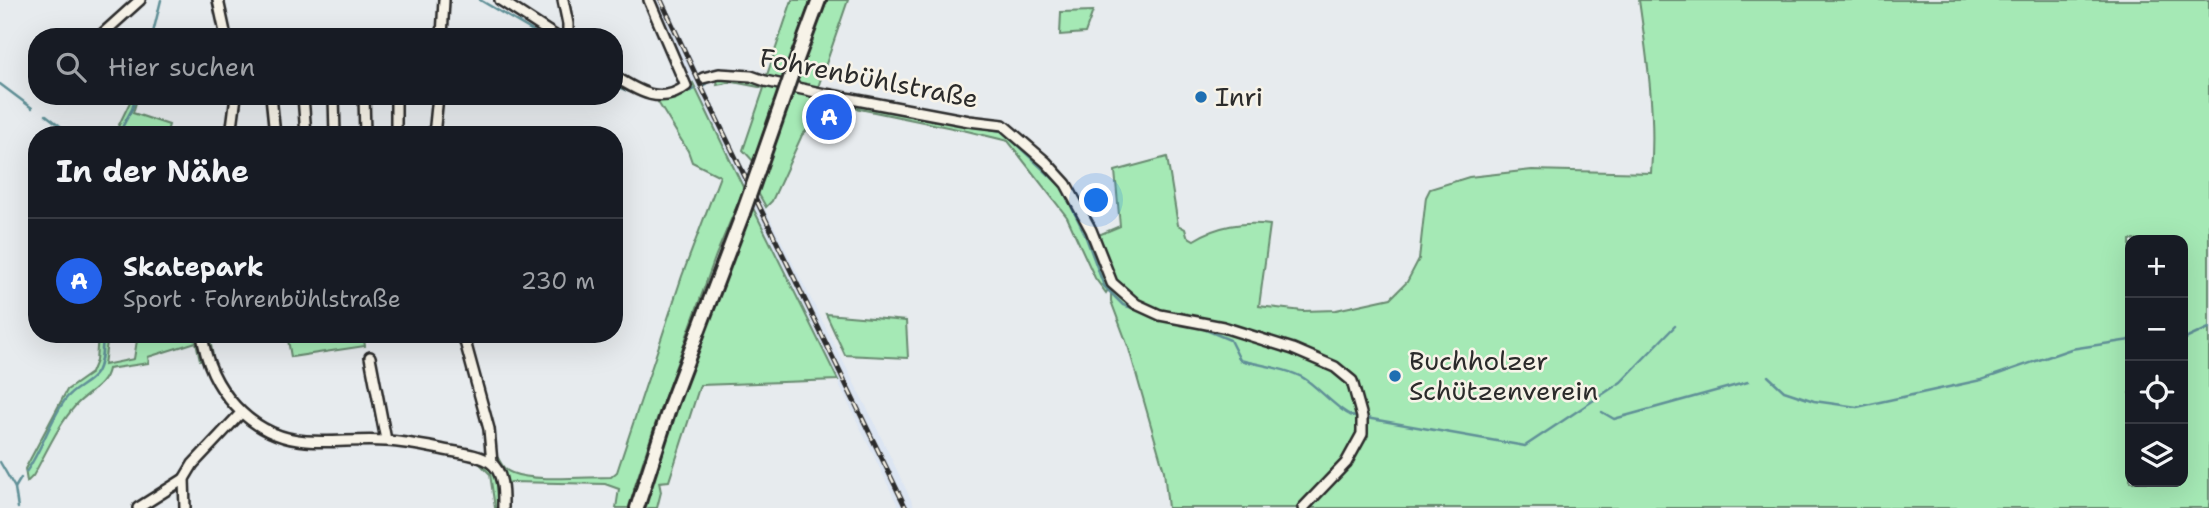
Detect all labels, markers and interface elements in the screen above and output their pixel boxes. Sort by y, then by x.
search box [28,28,623,105]
street label: Fohrenbühlstraße [757,39,981,116]
icon: search [52,48,90,86]
text: Hier suchen [108,49,255,84]
place label: Inri [1215,79,1263,114]
marker: Inri [1193,89,1209,105]
pin: A [806,91,852,143]
text: In der Nähe [56,151,249,192]
your location [1079,183,1113,217]
map controls [2125,235,2188,487]
button: + [2125,235,2188,298]
text: Skatepark [123,249,264,284]
text: A [70,266,88,296]
text: 230 m [521,266,595,296]
text: Sport · Fohrenbühlstraße [123,284,401,314]
button: − [2125,298,2188,361]
place label: Buchholzer Schützenverein [1409,343,1598,408]
button: locate [2125,361,2188,424]
marker: Buchholzer Schützenverein [1387,368,1403,384]
button: layers [2125,424,2188,487]

